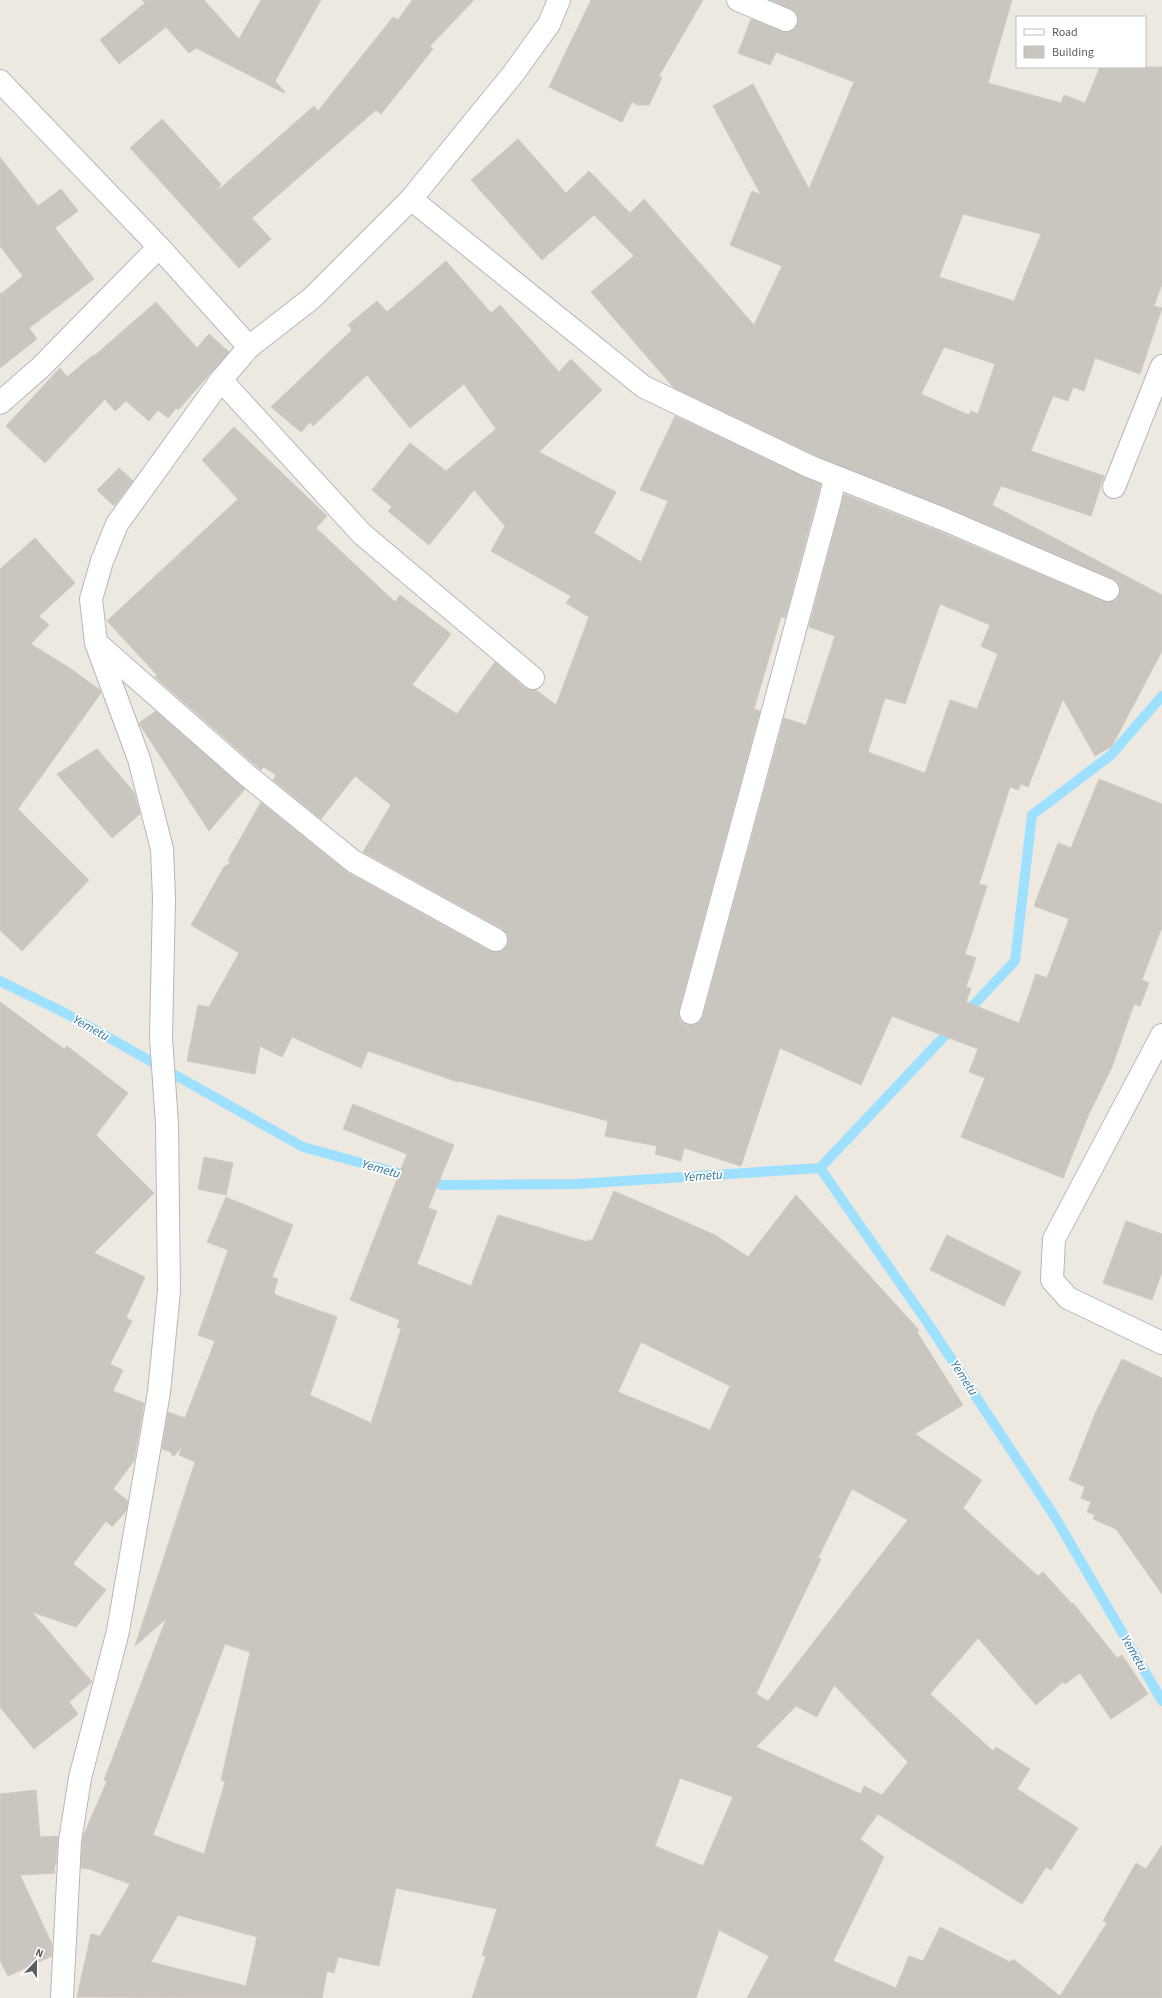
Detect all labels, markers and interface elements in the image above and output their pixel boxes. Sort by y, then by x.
legend [1016,16,1146,68]
text: Road [1052,24,1078,41]
text: Building [1052,44,1094,61]
water label: Yemetu [70,1011,113,1045]
water label: Yemetu [360,1155,402,1183]
water label: Yemetu [683,1166,723,1186]
water label: Yemetu [946,1357,982,1399]
water label: Yemetu [1116,1632,1152,1675]
north arrow [16,1942,56,1982]
text: N [33,1945,46,1962]

